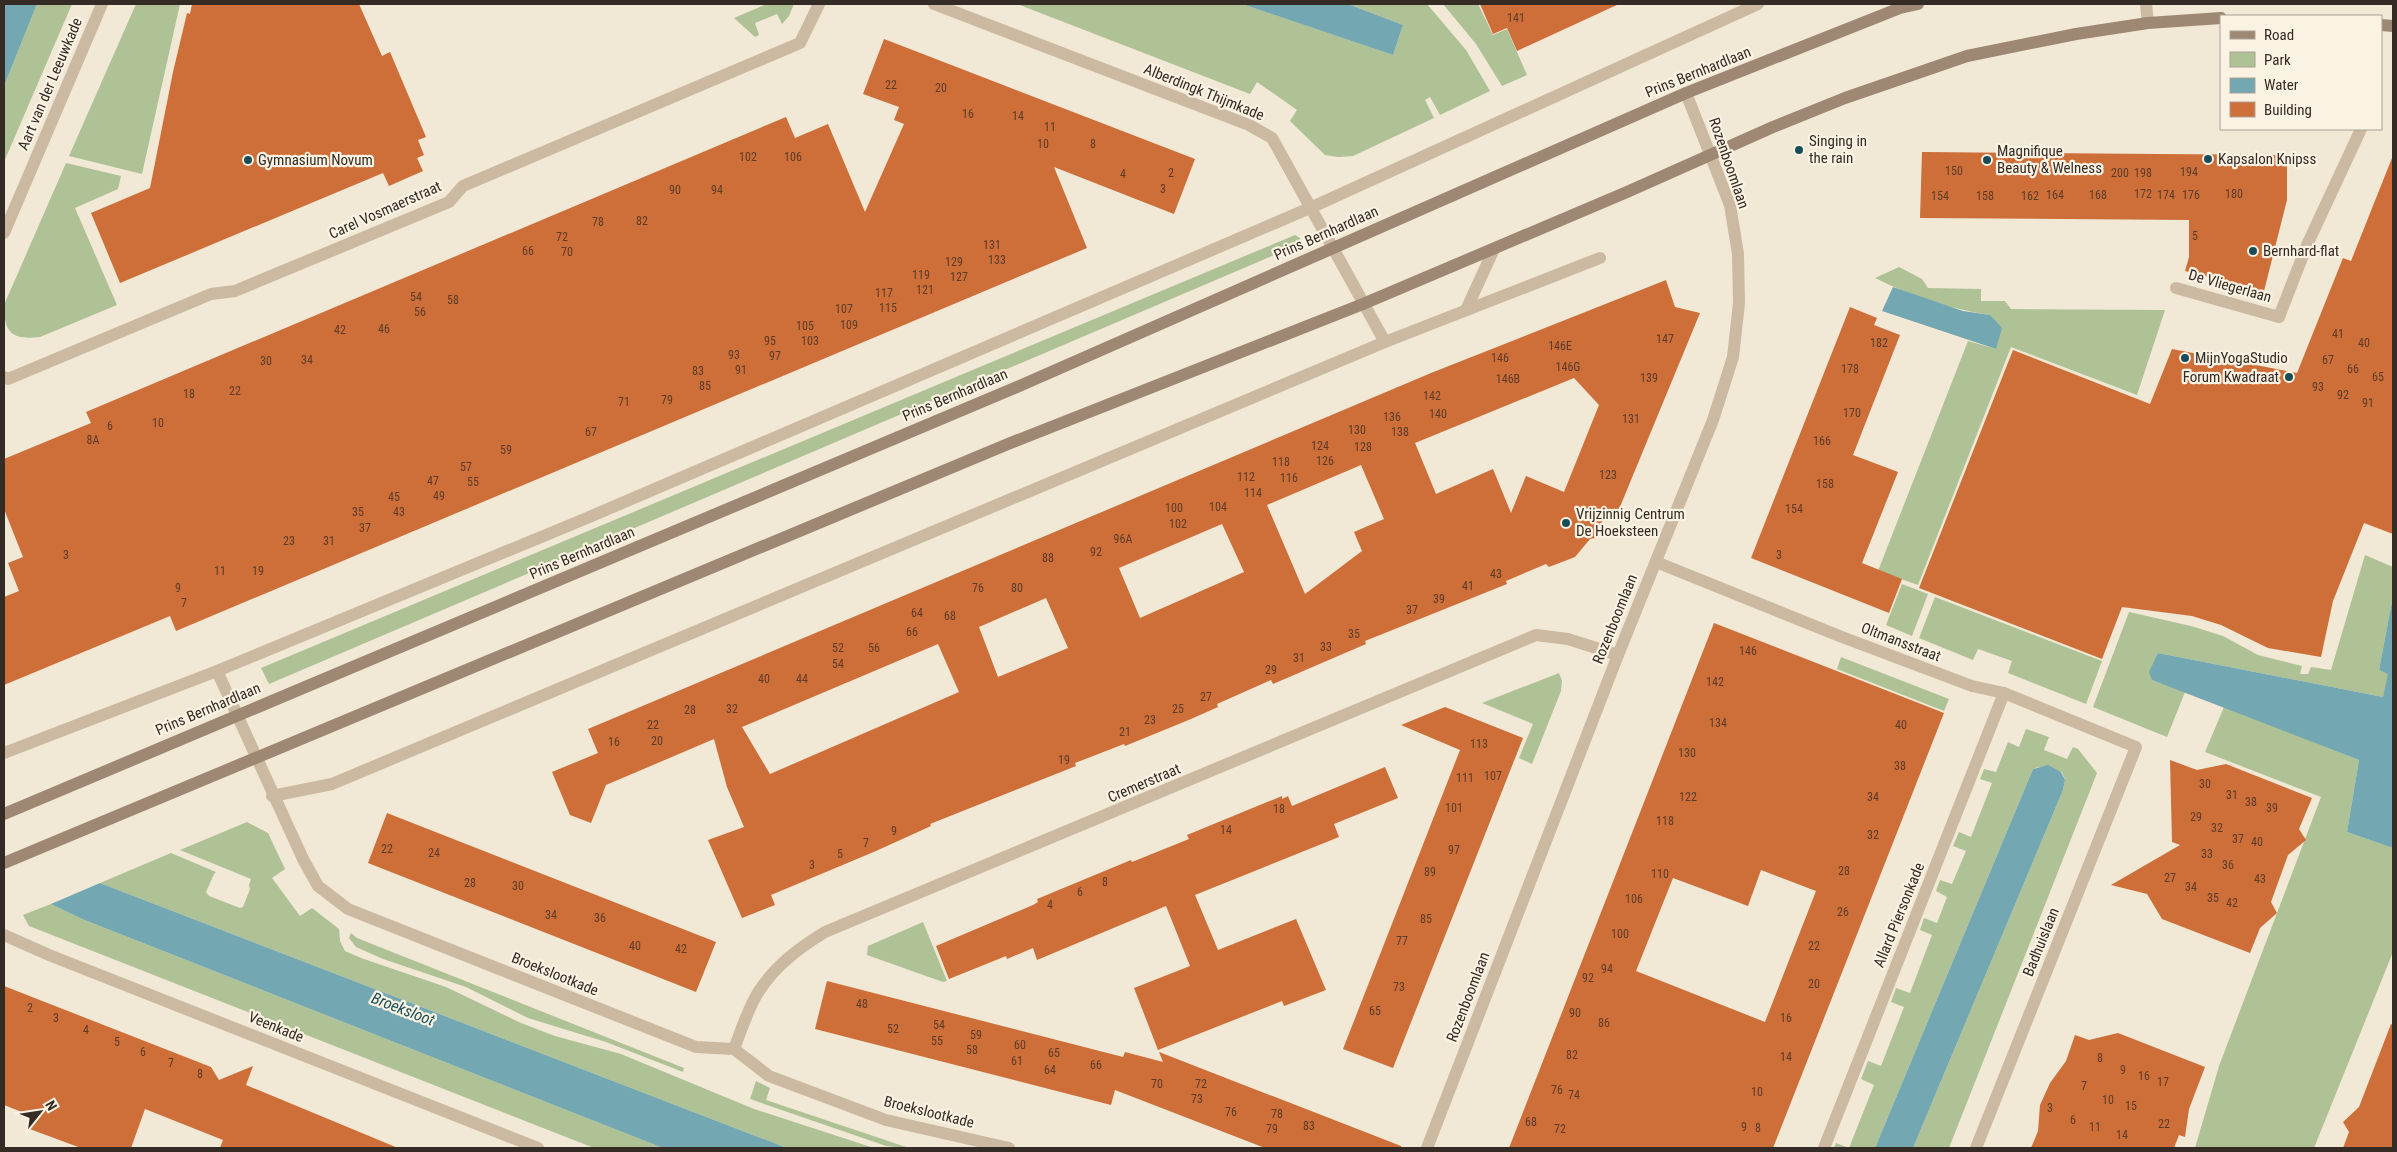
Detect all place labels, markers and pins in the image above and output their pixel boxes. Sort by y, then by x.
place label: Singing in the rain [1809,132,1867,167]
place label: Magnifique Beauty & Welness [1997,142,2102,177]
marker: Singing in the rain [1793,144,1805,156]
place label: Kapsalon Knipss [2218,150,2316,168]
place label: Gymnasium Novum [258,151,373,169]
marker: Kapsalon Knipss [2202,153,2214,165]
marker: Gymnasium Novum [242,154,254,166]
marker: Magnifique Beauty & Welness [1981,154,1993,166]
place label: Bernhard-flat [2263,242,2339,260]
marker: Bernhard-flat [2247,245,2259,257]
place label: MijnYogaStudio [2195,349,2288,367]
marker: MijnYogaStudio [2179,352,2191,364]
place label: Forum Kwadraat [2183,368,2279,386]
marker: Forum Kwadraat [2283,371,2295,383]
place label: Vrijzinnig Centrum De Hoeksteen [1576,505,1685,540]
marker: Vrijzinnig Centrum De Hoeksteen [1560,517,1572,529]

